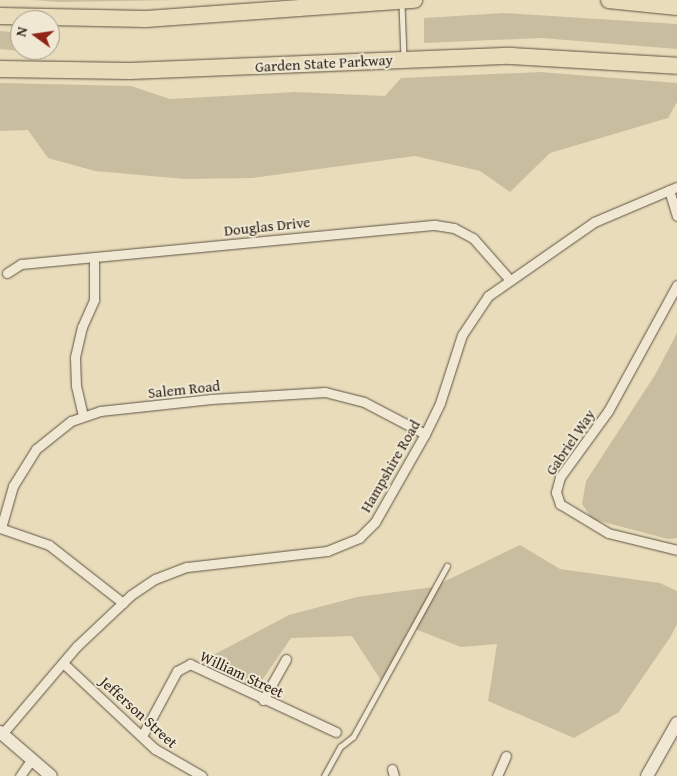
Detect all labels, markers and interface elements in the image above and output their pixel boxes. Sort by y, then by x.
north arrow [10,10,60,60]
text: N [11,25,32,39]
street label: Garden State Parkway [255,50,393,76]
street label: Douglas Drive [223,213,311,239]
street label: Salem Road [147,376,221,402]
street label: Gabriel Way [541,406,599,478]
street label: Hampshire Road [356,417,424,515]
street label: William Street [197,647,287,701]
street label: Jefferson Street [97,673,181,751]

